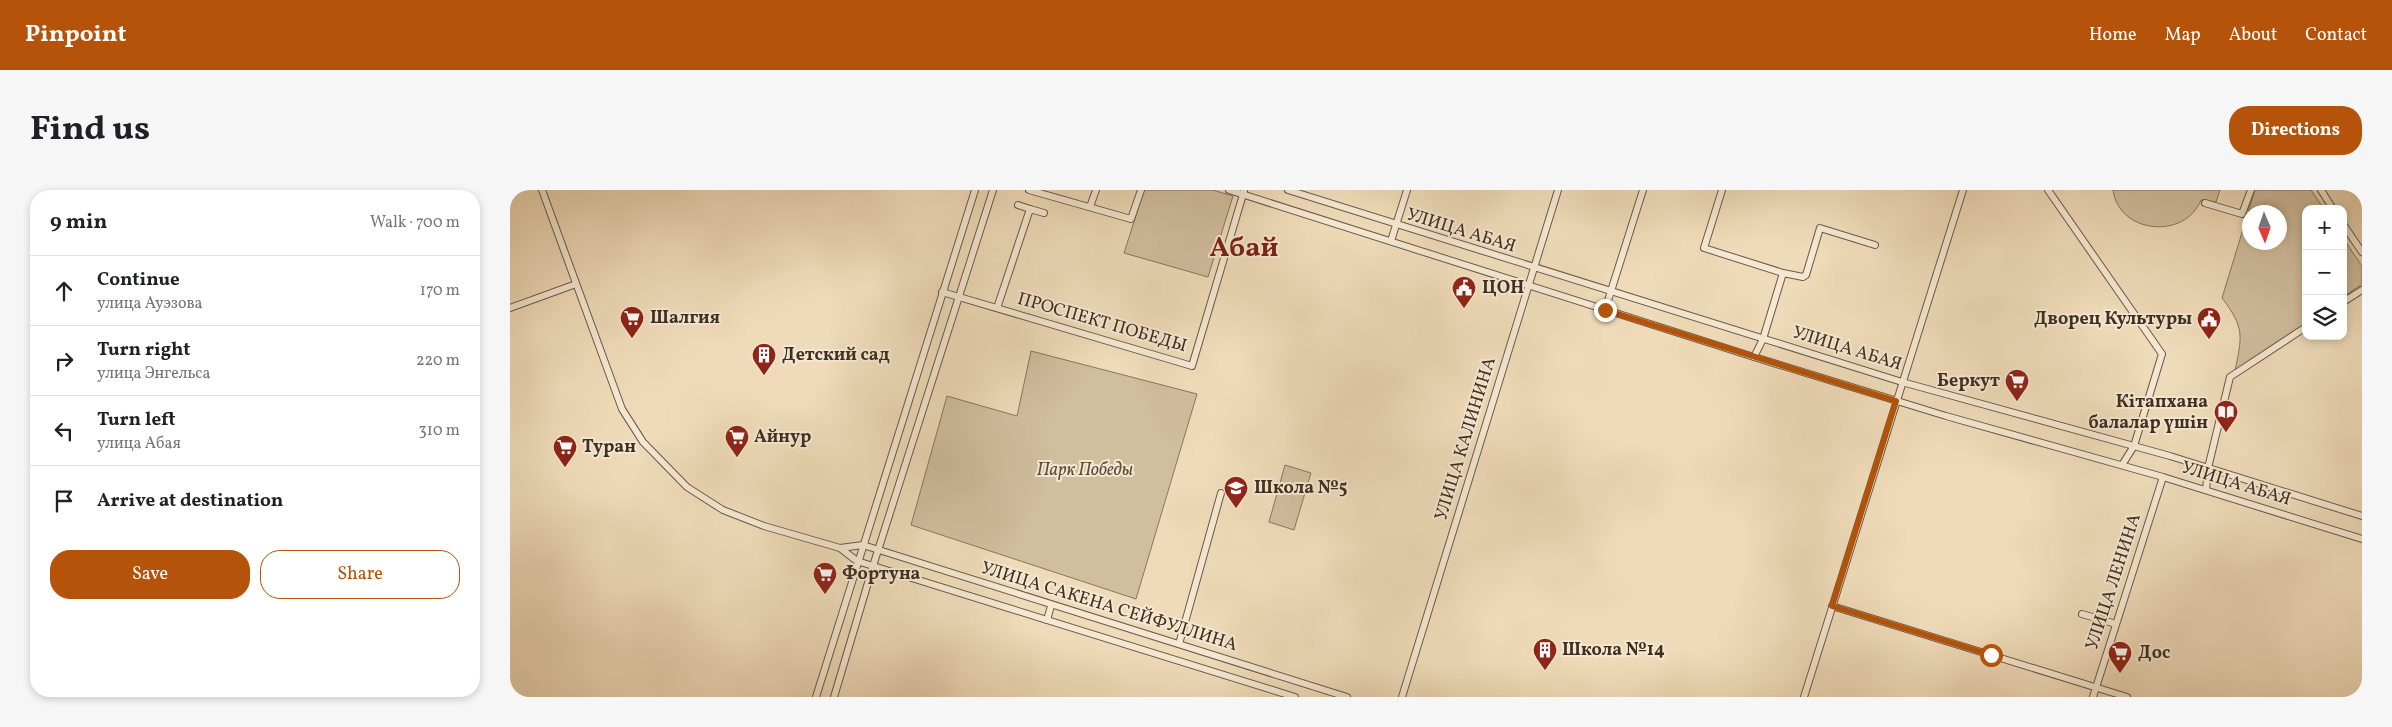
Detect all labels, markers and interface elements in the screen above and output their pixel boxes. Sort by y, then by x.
text: Pinpoint [25,18,127,52]
text: Home [2089,23,2137,48]
text: Map [2165,23,2201,48]
text: About [2229,23,2277,48]
text: Contact [2305,23,2367,48]
text: Find us [30,106,150,154]
button: Directions [2229,106,2362,155]
street label: УЛИЦА АБАЯ [1403,202,1519,260]
north arrow [2242,205,2287,250]
map controls [2302,205,2347,340]
button: + [2302,205,2347,250]
text: 9 min [50,208,107,237]
text: Walk · 700 m [370,212,460,234]
district label: Абай [1209,229,1279,268]
button: − [2302,250,2347,295]
text: Continue [97,267,180,293]
public building icon: ЦОН [1451,275,1477,309]
place label: ЦОН [1482,276,1524,301]
icon: ahead [50,277,78,305]
text: 170 m [420,280,460,302]
street label: ПРОСПЕКТ ПОБЕДЫ [1014,287,1190,359]
text: улица Ауэзова [97,293,203,315]
button: layers [2302,295,2347,340]
route end [1594,299,1617,322]
supermarket icon: Шалгия [619,305,645,339]
place label: Шалгия [650,306,720,331]
public building icon: Дворец Культуры [2196,306,2222,340]
place label: Дворец Культуры [2034,307,2192,332]
street label: УЛИЦА АБАЯ [1789,320,1905,378]
text: Turn right [97,337,190,363]
building icon: Детский сад [751,342,777,376]
place label: Детский сад [782,343,890,368]
icon: right [50,347,78,375]
text: 220 m [416,350,460,372]
street label: УЛИЦА КАЛИНИНА [1429,354,1503,524]
text: улица Энгельса [97,363,210,385]
supermarket icon: Беркут [2004,368,2030,402]
place label: Беркут [1937,369,2000,394]
place label: Кітапхана балалар үшін [2089,390,2208,436]
library icon: Кітапхана балалар үшін [2213,399,2239,433]
text: Turn left [97,407,176,433]
icon: left [50,417,78,445]
text: 310 m [419,420,460,442]
supermarket icon: Айнур [724,424,750,458]
place label: Айнур [754,425,811,450]
text: улица Абая [97,433,181,455]
supermarket icon: Туран [552,434,578,468]
place label: Туран [582,435,636,460]
street label: УЛИЦА АБАЯ [2178,455,2294,513]
park label: Парк Победы [1037,458,1133,483]
school or university icon: Школа №5 [1223,475,1249,509]
place label: Школа №5 [1254,476,1348,501]
icon: arrive [50,487,78,515]
text: Arrive at destination [97,488,283,514]
street label: УЛИЦА ЛЕНИНА [2080,510,2148,653]
button: Save [50,550,250,599]
button: Share [260,550,460,599]
street label: УЛИЦА САКЕНА СЕЙФУЛЛИНА [978,556,1241,658]
supermarket icon: Фортуна [812,561,838,595]
place label: Фортуна [842,562,921,587]
building icon: Школа №14 [1532,637,1558,671]
place label: Школа №14 [1562,638,1665,663]
supermarket icon: Дос [2107,640,2133,674]
place label: Дос [2138,641,2170,666]
route start [1980,644,2003,667]

